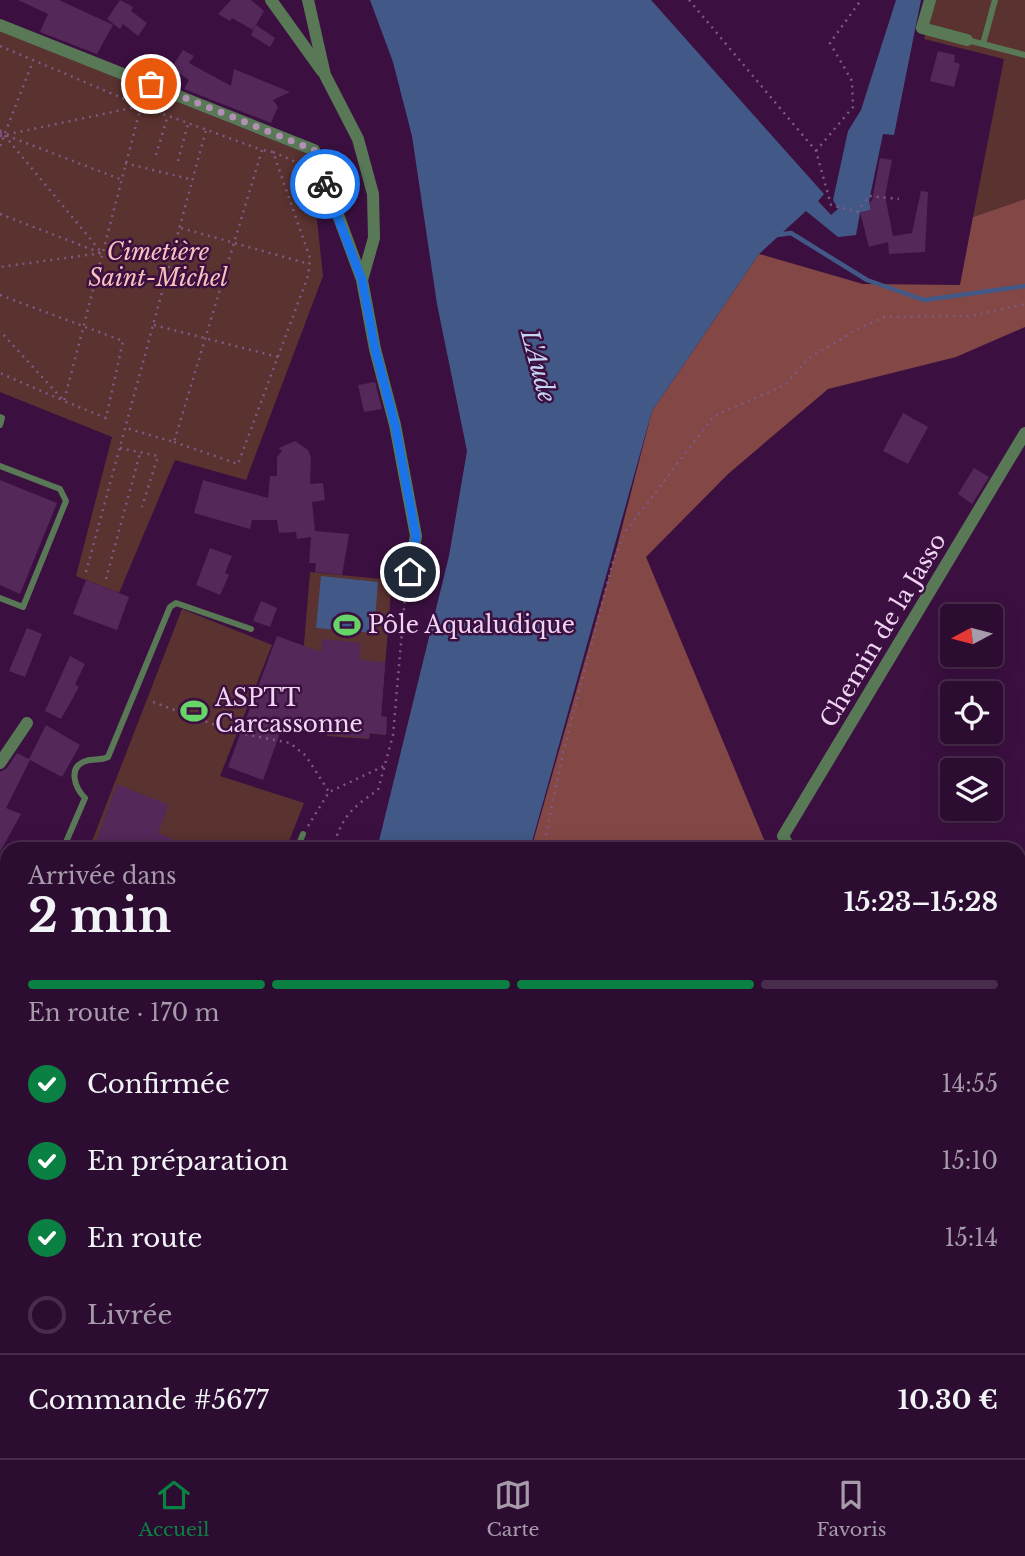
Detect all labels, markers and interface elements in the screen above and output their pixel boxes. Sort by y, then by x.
pin [121,54,181,114]
icon: bag [132,65,170,103]
courier [290,149,360,219]
icon: bike [306,165,344,203]
park label: Cimetière Saint-Michel [88,238,229,292]
water label: L'Aude [515,325,562,405]
street label: Chemin de la Jasso [814,528,952,732]
pin [380,542,440,602]
icon: home [391,553,429,591]
north arrow [940,604,1003,667]
map controls [940,604,1003,821]
sports icon: Pôle Aqualudique [332,610,362,640]
place label: Pôle Aqualudique [368,611,575,639]
button: locate [940,681,1003,744]
place label: ASPTT Carcassonne [214,684,363,738]
sports icon: ASPTT Carcassonne [179,696,209,726]
button: layers [940,758,1003,821]
text: Arrivée dans [28,862,176,890]
text: 15:23–15:28 [844,886,998,918]
text: 2 min [28,887,171,944]
text: En route · 170 m [28,999,219,1027]
icon: check [28,1065,66,1103]
text: Confirmée [87,1068,230,1100]
text: 14:55 [942,1070,998,1098]
icon: check [28,1142,66,1180]
text: En préparation [87,1145,288,1177]
text: 15:10 [941,1147,998,1175]
icon: check [28,1219,66,1257]
text: En route [87,1222,203,1254]
text: 15:14 [944,1224,998,1252]
text: Livrée [87,1299,172,1331]
text: Commande #5677 [28,1384,269,1416]
text: 10.30 € [898,1384,998,1416]
tab: Accueil [139,1476,210,1541]
tab: Carte [487,1476,539,1541]
tab: Favoris [817,1476,886,1541]

